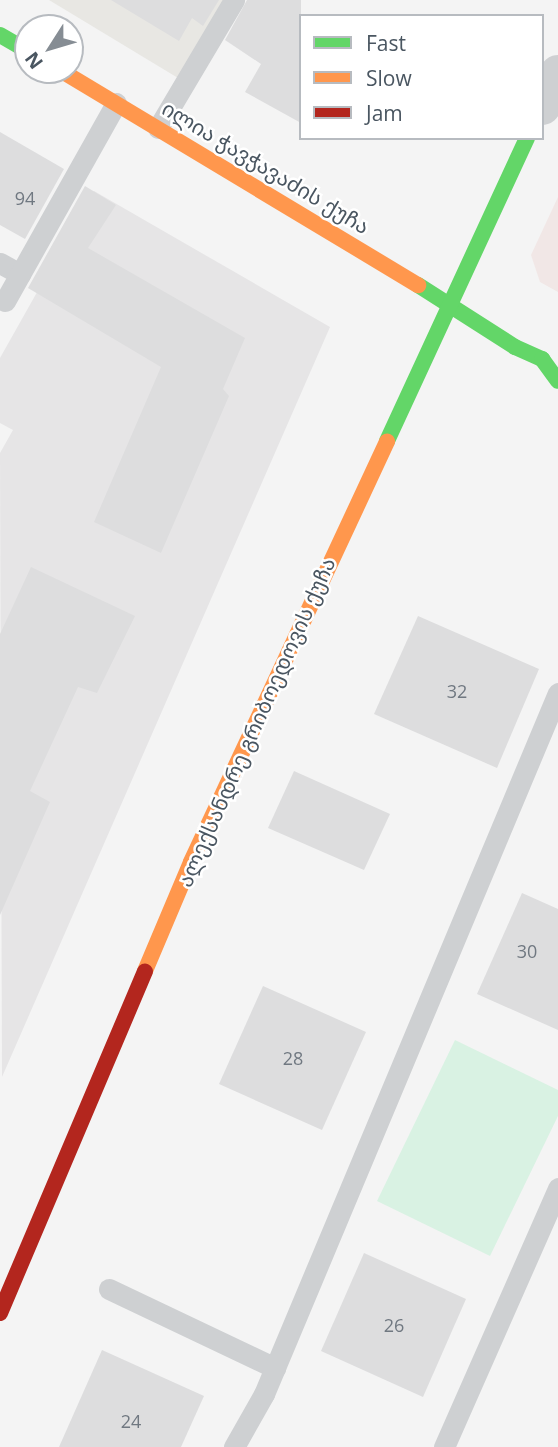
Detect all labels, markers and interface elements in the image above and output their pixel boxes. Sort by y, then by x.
north arrow [14,14,84,84]
legend [299,14,544,140]
text: Fast [366,29,406,57]
text: N [19,46,49,74]
text: Slow [366,64,412,92]
street label: ილია ჭავჭავაძის ქუჩა [158,95,374,239]
text: Jam [366,99,403,127]
house number: 94 [15,187,35,209]
street label: ალექსანდრე გრიბოედოვის ქუჩა [172,553,340,891]
house number: 32 [447,680,467,702]
house number: 30 [517,940,537,962]
house number: 28 [283,1047,303,1069]
house number: 26 [384,1314,404,1336]
house number: 24 [121,1410,141,1432]

